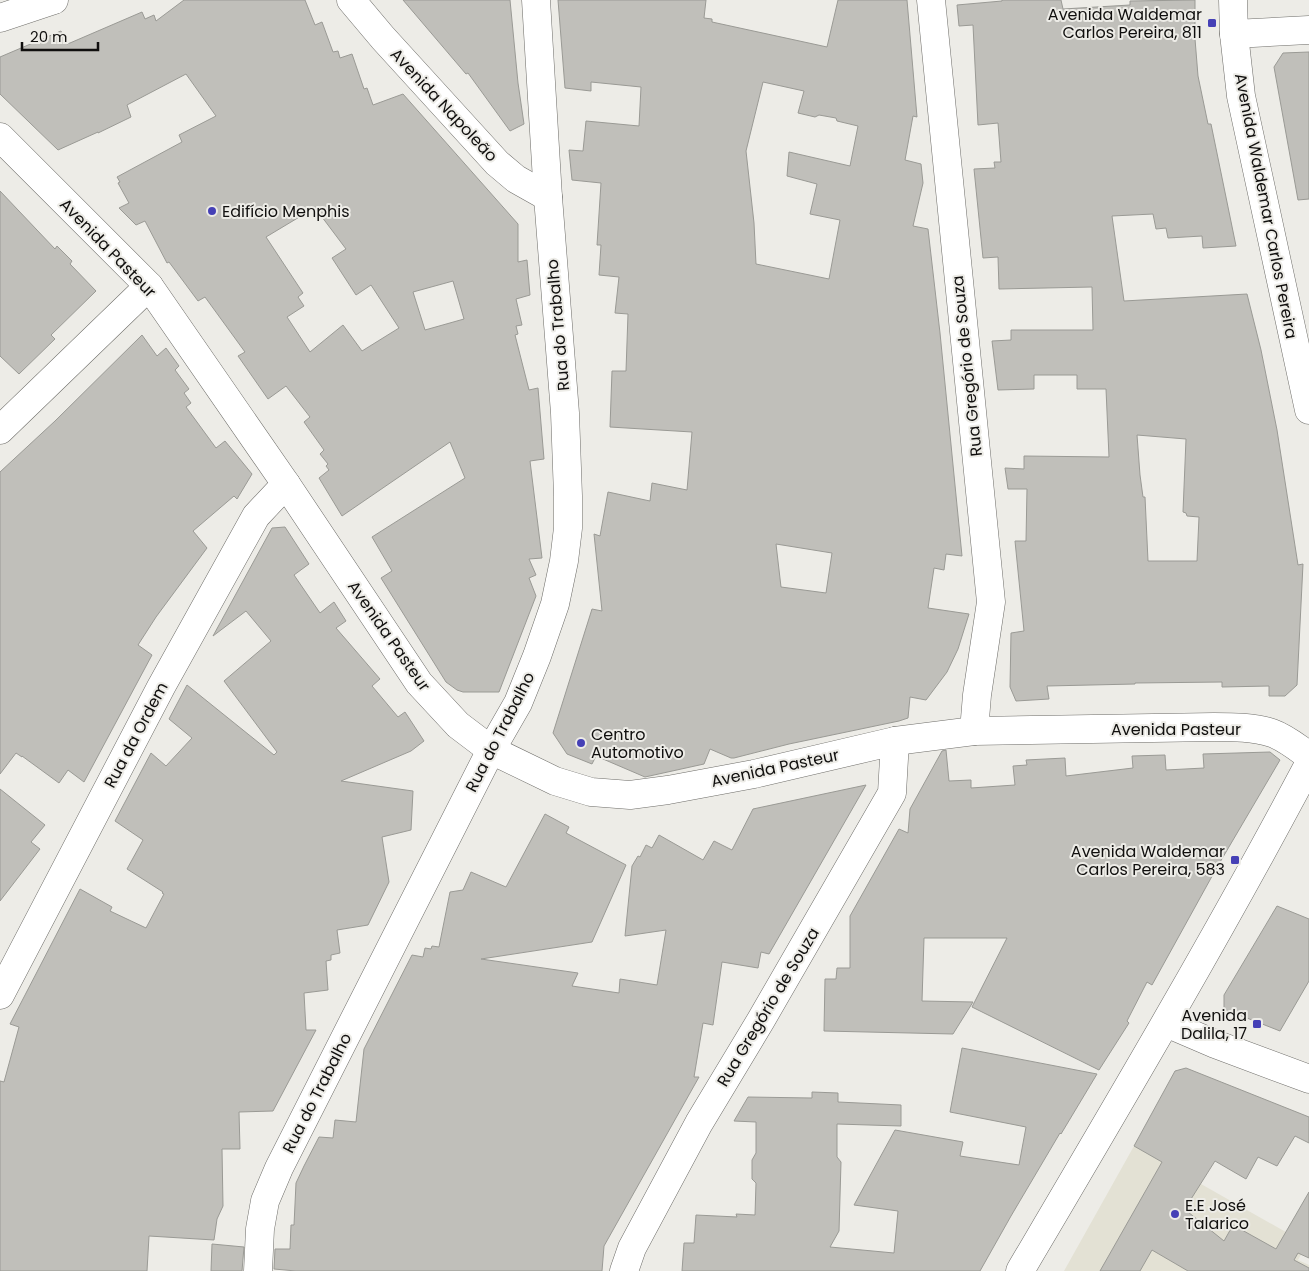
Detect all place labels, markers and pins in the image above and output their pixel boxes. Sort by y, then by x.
place label: Avenida Waldemar Carlos Pereira, 811 [1048,3,1202,44]
marker: Avenida Waldemar Carlos Pereira, 811 [1206,17,1218,29]
place label: Edifício Menphis [222,200,350,223]
marker: Edifício Menphis [206,205,218,217]
place label: Centro Automotivo [591,723,684,764]
marker: Centro Automotivo [575,737,587,749]
place label: Avenida Waldemar Carlos Pereira, 583 [1071,840,1225,881]
marker: Avenida Waldemar Carlos Pereira, 583 [1229,854,1241,866]
place label: Avenida Dalila, 17 [1181,1004,1247,1045]
marker: Avenida Dalila, 17 [1251,1018,1263,1030]
place label: E.E José Talarico [1185,1194,1249,1235]
marker: E.E José Talarico [1169,1208,1181,1220]

